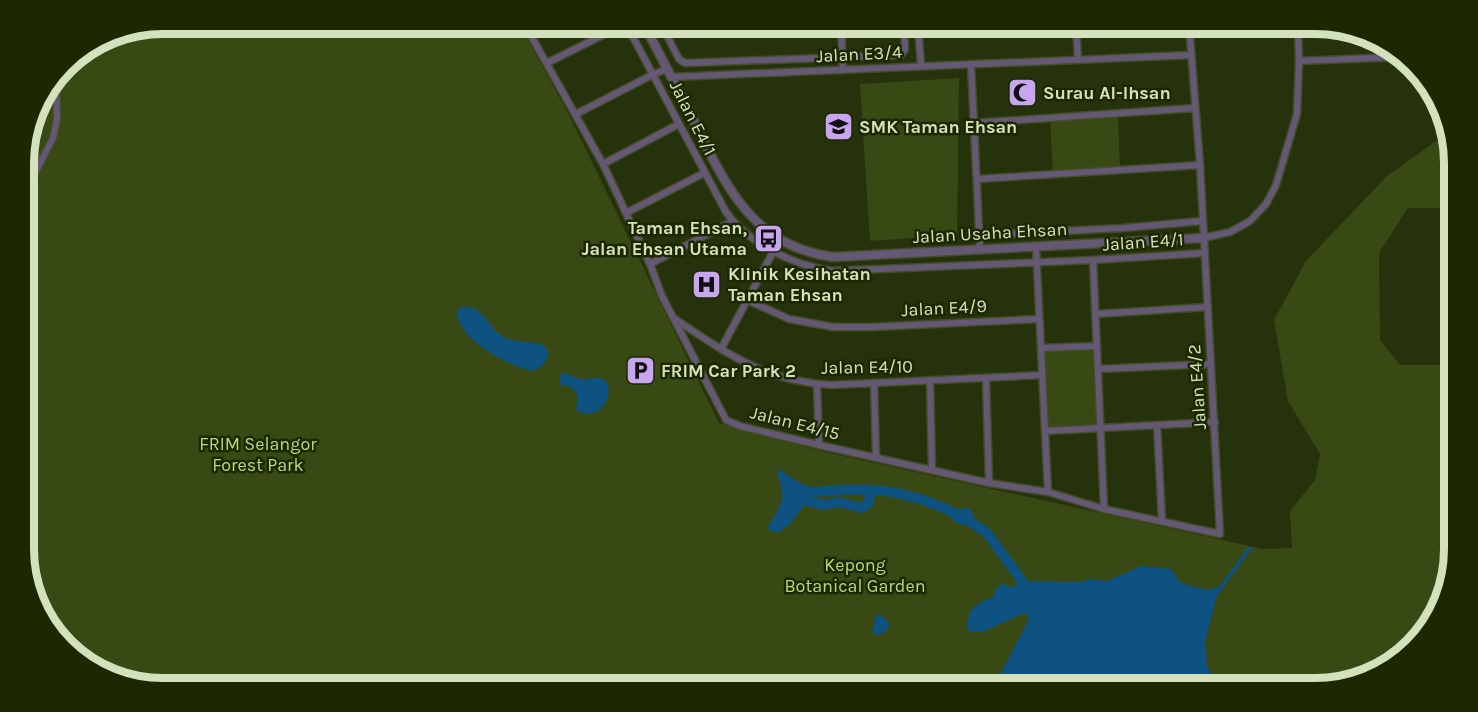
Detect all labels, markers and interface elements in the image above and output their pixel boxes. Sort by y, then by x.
street label: Jalan E3/4 [816,41,902,67]
street label: Jalan E4/1 [665,77,721,159]
mosque icon: Surau Al-Ihsan [1006,77,1038,109]
place label: Surau Al-Ihsan [1043,82,1171,104]
school or university icon: SMK Taman Ehsan [822,111,854,143]
place label: SMK Taman Ehsan [859,116,1017,138]
place label: Taman Ehsan, Jalan Ehsan Utama [581,217,747,260]
street label: Jalan Usaha Ehsan [912,218,1068,248]
bus stop icon: Taman Ehsan, Jalan Ehsan Utama [752,222,784,254]
street label: Jalan E4/1 [1102,228,1184,256]
place label: Klinik Kesihatan Taman Ehsan [728,263,871,306]
hospital icon: Klinik Kesihatan Taman Ehsan [691,268,723,300]
street label: Jalan E4/9 [901,295,987,321]
street label: Jalan E4/2 [1183,344,1211,430]
parking icon: FRIM Car Park 2 [624,355,656,387]
street label: Jalan E4/10 [821,355,913,379]
place label: FRIM Car Park 2 [661,360,796,382]
street label: Jalan E4/15 [748,401,842,445]
park label: FRIM Selangor Forest Park [199,433,317,476]
park label: Kepong Botanical Garden [784,554,926,597]

